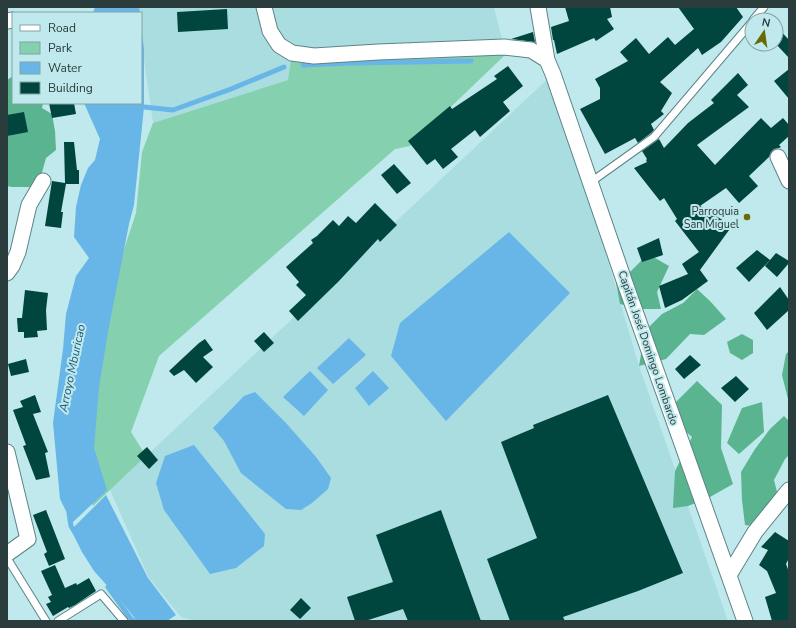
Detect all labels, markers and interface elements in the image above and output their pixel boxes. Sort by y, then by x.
legend [12,12,142,104]
north arrow [744,12,784,52]
text: N [760,15,772,31]
text: Road [48,20,76,36]
text: Park [48,40,73,56]
text: Water [48,60,82,76]
text: Building [48,80,93,96]
place label: Parroquia San Miguel [684,204,740,232]
marker: Parroquia San Miguel [742,212,752,222]
street label: Capitán José Domingo Lombardo [614,269,682,427]
water label: Arroyo Mburicao [55,322,89,414]

